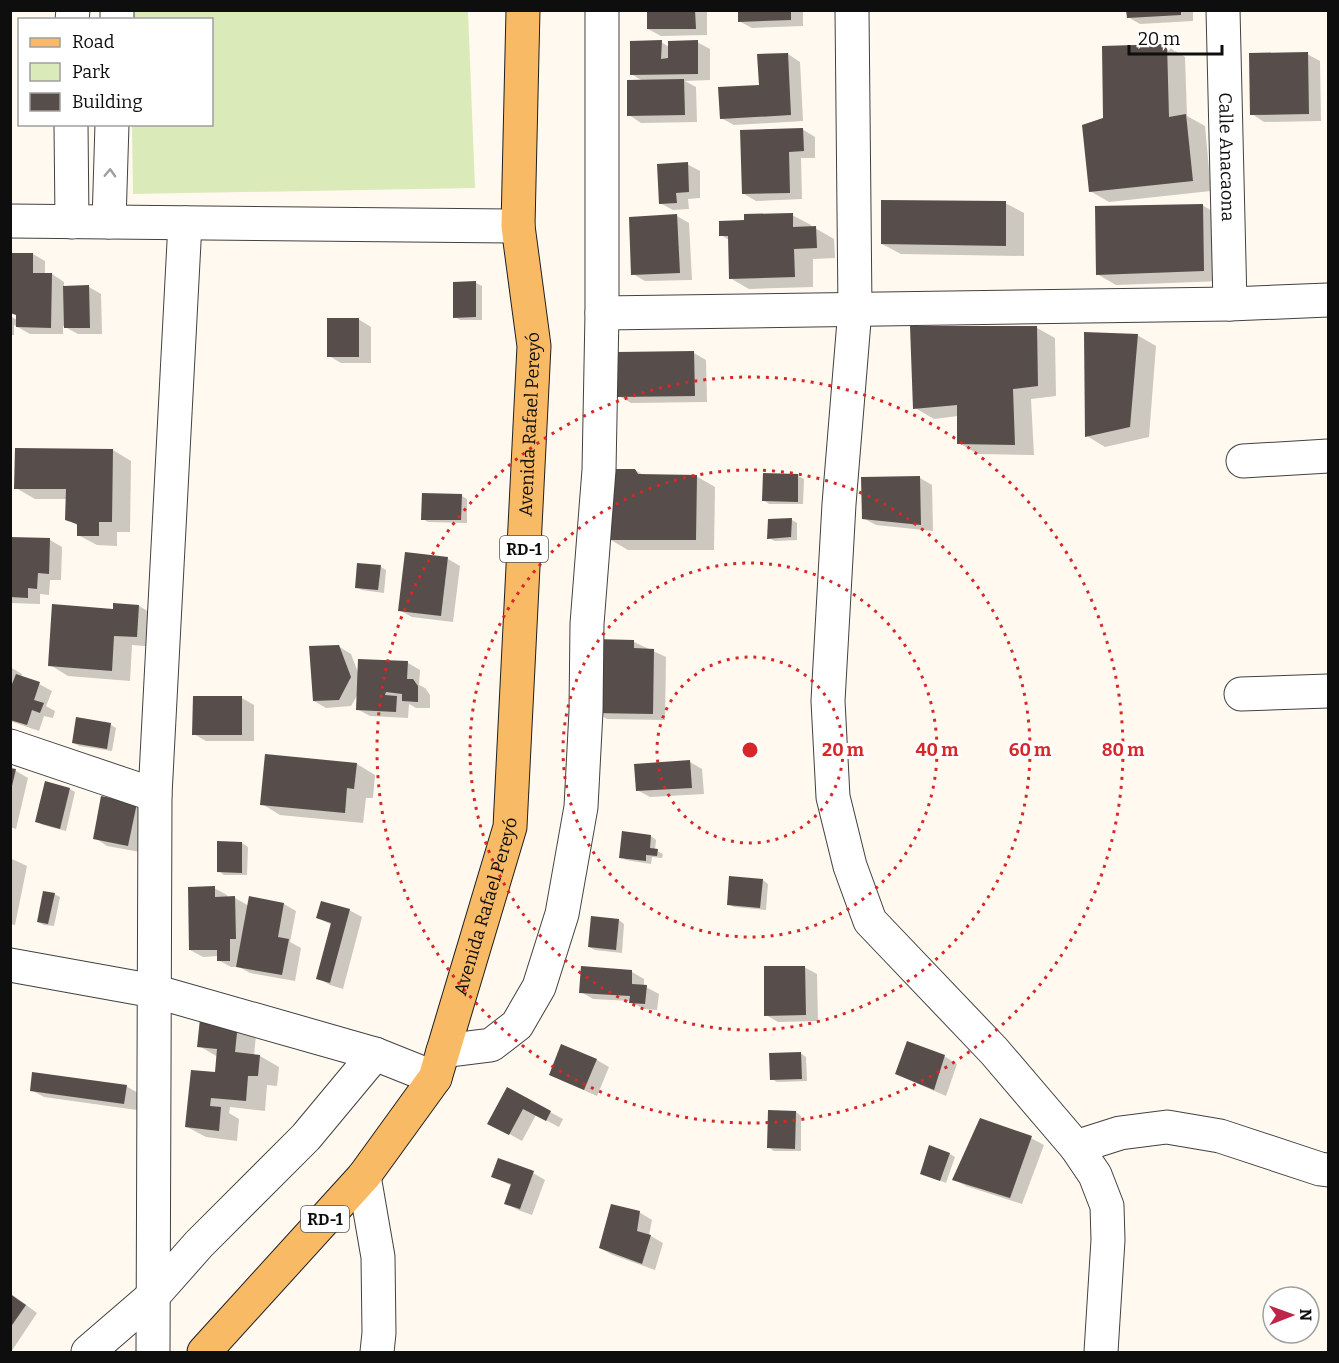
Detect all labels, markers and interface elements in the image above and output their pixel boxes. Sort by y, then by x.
legend [18,18,213,126]
scale bar [1129,18,1222,56]
text: 20 m [1138,28,1180,50]
text: Road [72,31,115,53]
text: Park [72,61,111,83]
text: Building [72,91,143,113]
street label: Calle Anacaona [1214,92,1239,222]
one-way arrow [104,169,117,178]
street label: Avenida Rafael Pereyó [515,331,545,517]
road number: RD-1 [500,536,548,562]
text: 20 m [822,739,864,761]
text: 40 m [916,739,958,761]
text: 60 m [1009,739,1051,761]
text: 80 m [1102,739,1144,761]
centre of rings [740,740,760,760]
street label: Avenida Rafael Pereyó [449,817,521,998]
road number: RD-1 [301,1206,349,1232]
north arrow [1261,1285,1321,1345]
text: N [1296,1308,1315,1321]

